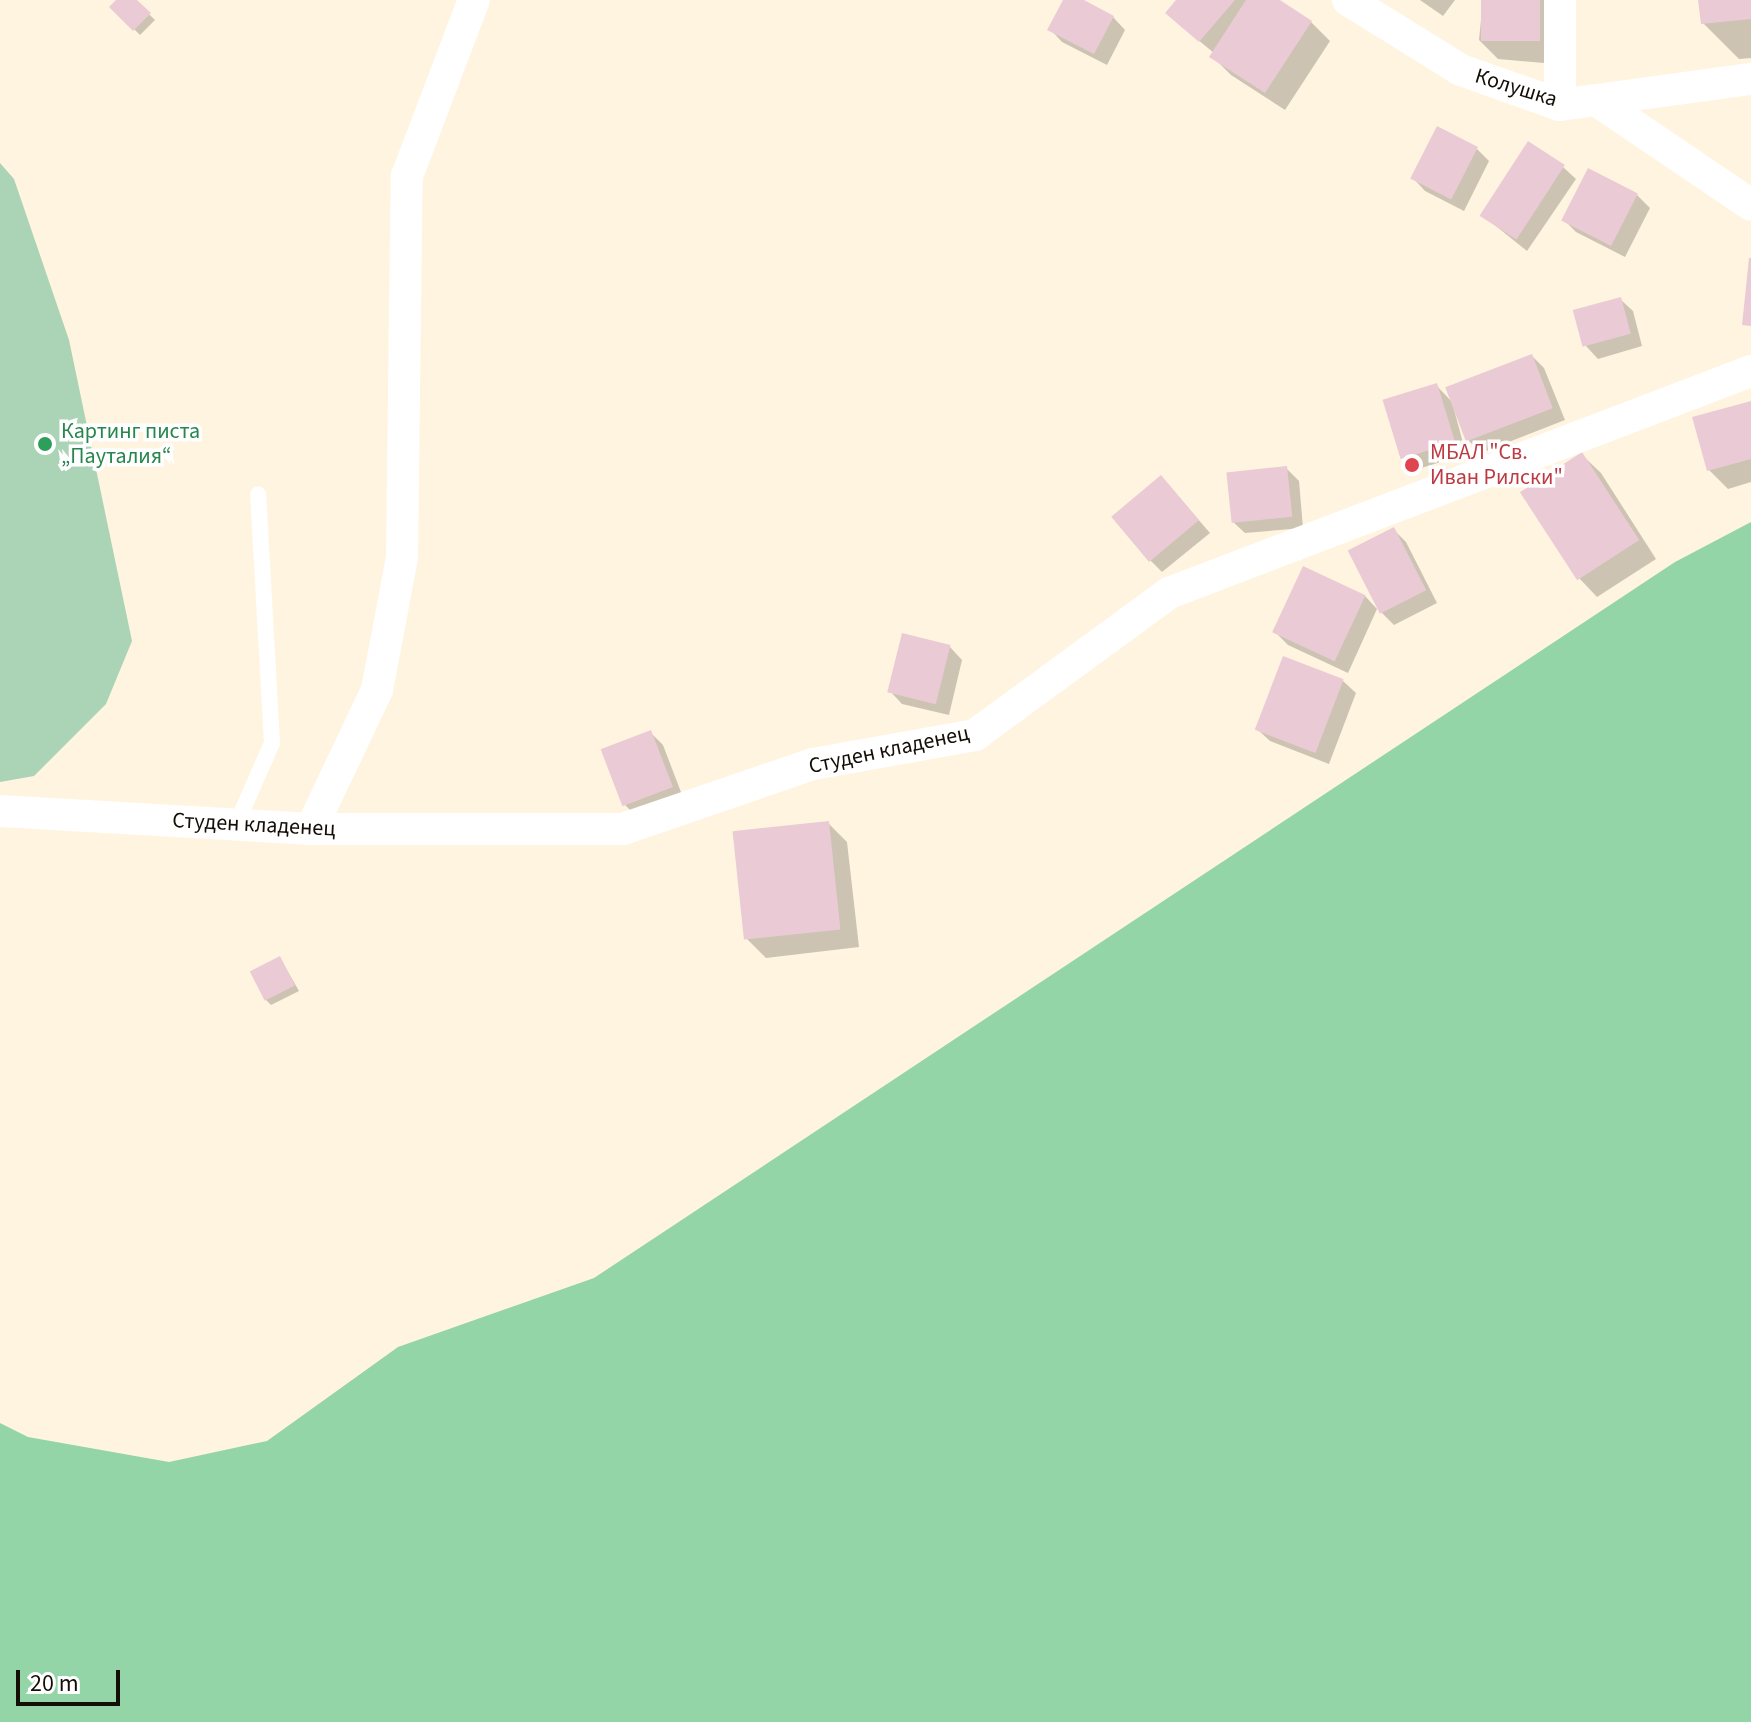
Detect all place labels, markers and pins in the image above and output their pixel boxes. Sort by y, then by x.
place label: Картинг писта „Пауталия“ [61,418,200,470]
marker: Картинг писта „Пауталия“ [36,435,54,453]
place label: МБАЛ "Св. Иван Рилски" [1430,439,1563,490]
marker: МБАЛ "Св. Иван Рилски" [1401,454,1423,476]

